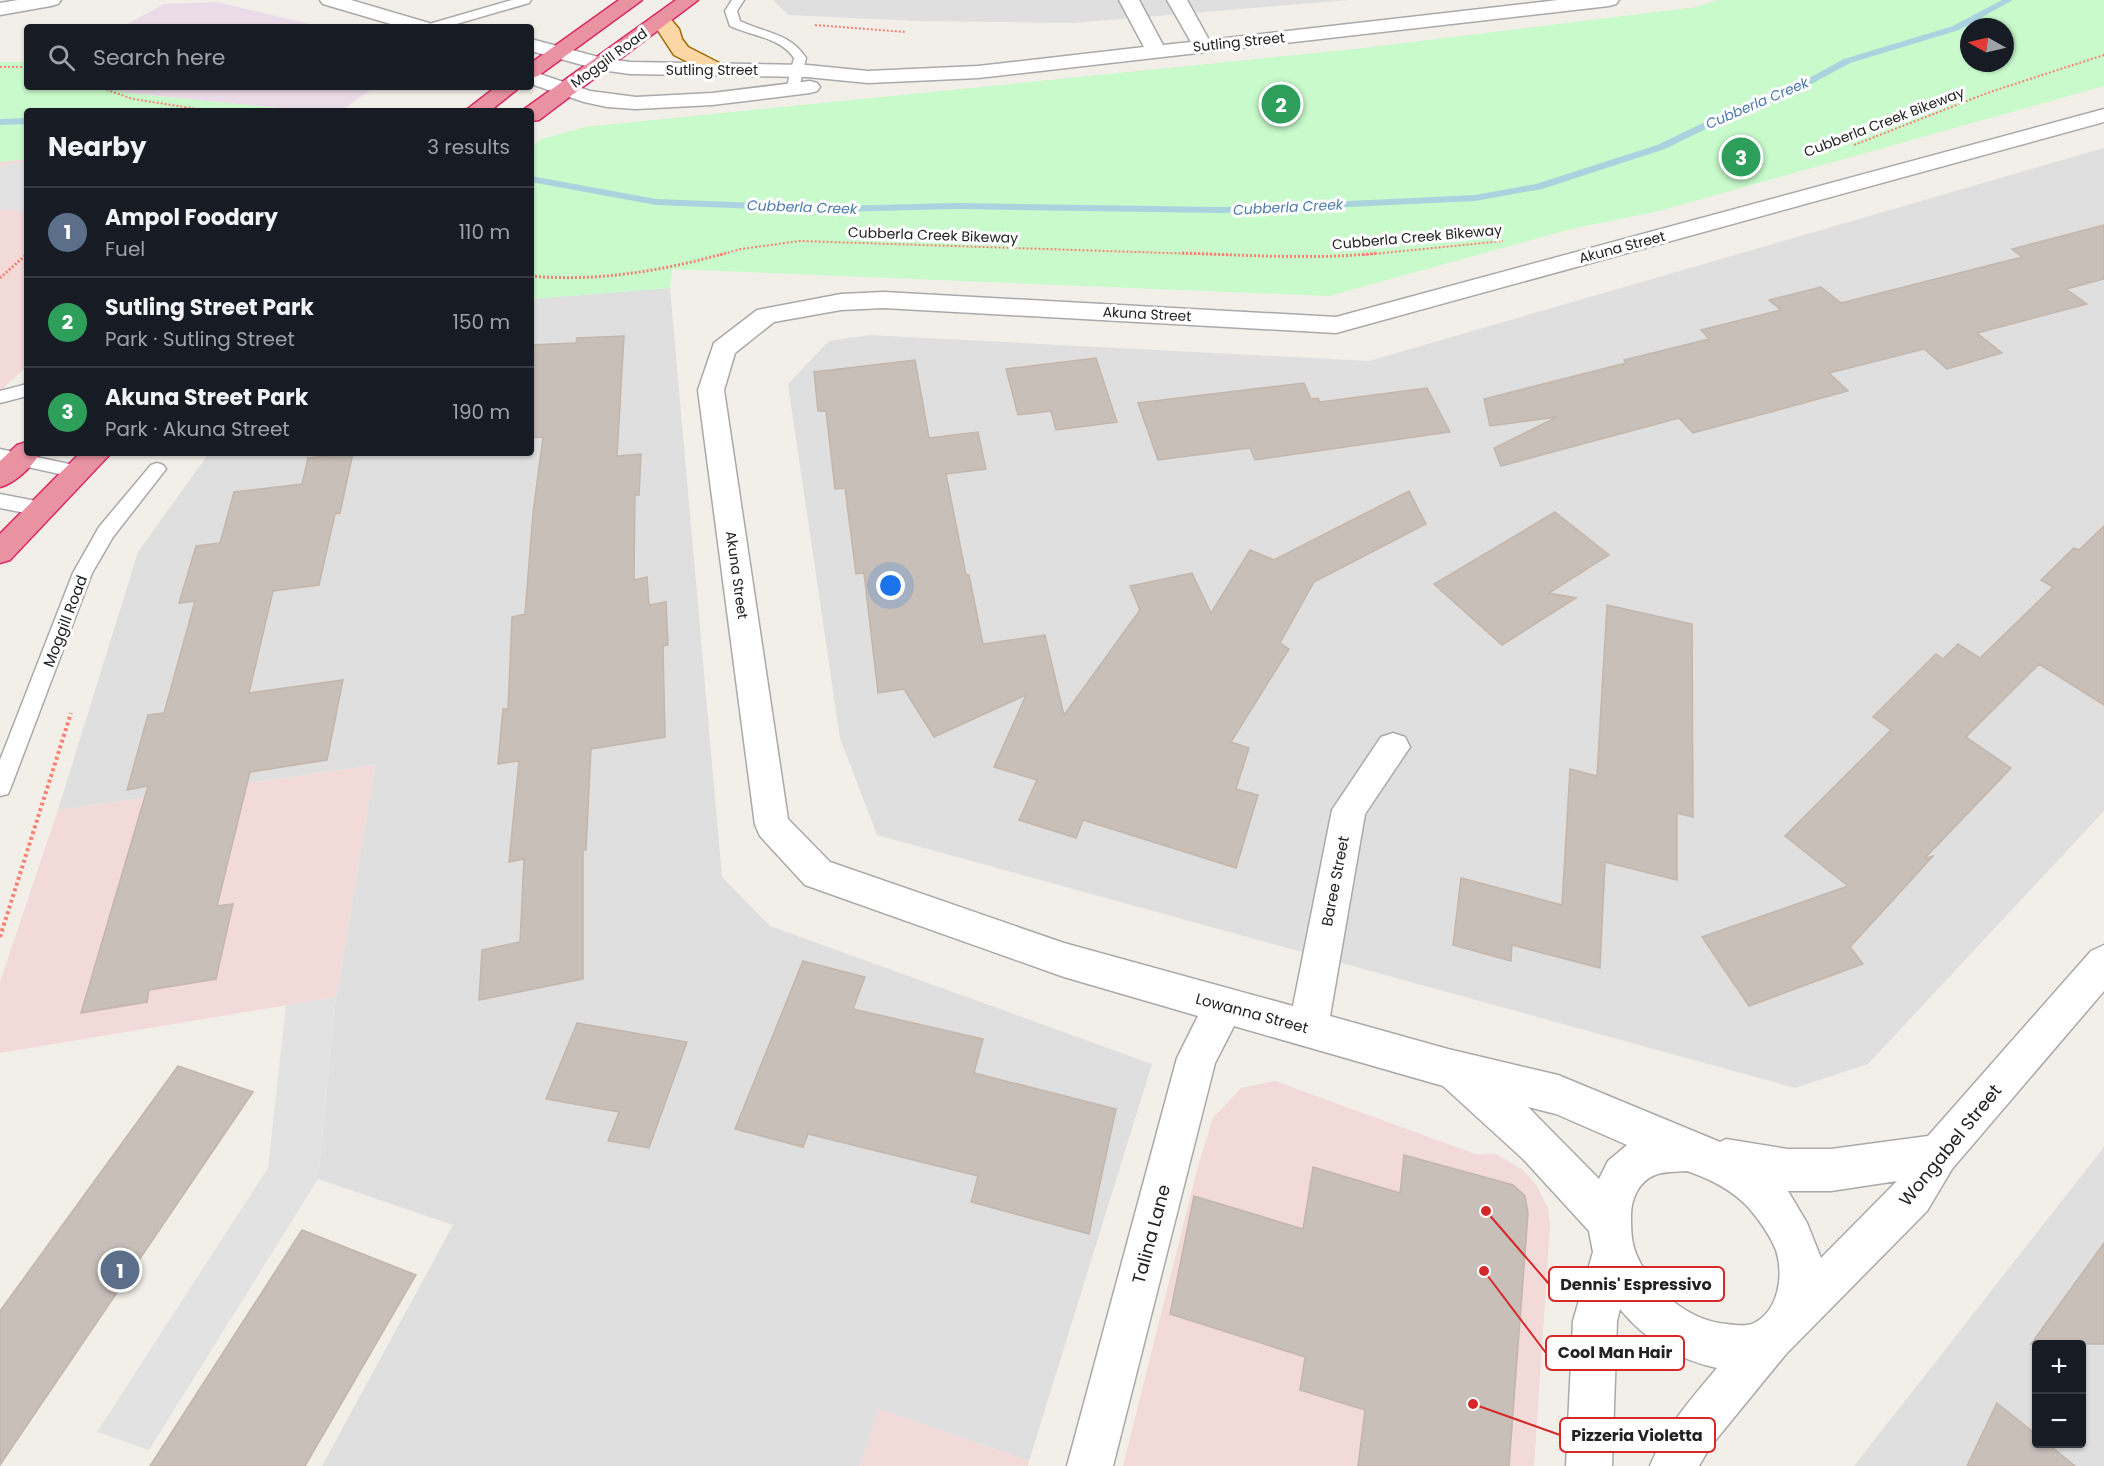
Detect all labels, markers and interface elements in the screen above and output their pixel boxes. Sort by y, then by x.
north arrow [1960,18,2014,72]
street label: Moggill Road [567,23,651,93]
search box [24,24,534,90]
street label: Sutling Street [1192,27,1286,57]
icon: search [45,41,78,74]
text: Search here [93,42,226,73]
street label: Sutling Street [666,60,758,80]
water label: Cubberla Creek [1702,72,1812,134]
pin: 2 [1262,82,1300,126]
street label: Cubberla Creek Bikeway [1801,82,1967,162]
text: Nearby [48,129,146,165]
text: 3 results [427,133,510,161]
pin: 3 [1722,134,1760,180]
water label: Cubberla Creek [1232,194,1344,220]
water label: Cubberla Creek [747,195,858,219]
text: Ampol Foodary [105,202,278,233]
text: 1 [64,218,71,246]
text: 110 m [459,218,510,246]
street label: Cubberla Creek Bikeway [1331,220,1503,254]
street label: Cubberla Creek Bikeway [848,222,1019,248]
street label: Akuna Street [1577,226,1667,268]
text: Fuel [105,235,145,263]
text: Sutling Street Park [105,292,314,323]
street label: Akuna Street [1102,302,1192,326]
text: 2 [62,308,73,336]
text: 150 m [453,308,510,336]
text: Park · Sutling Street [105,325,295,353]
text: Akuna Street Park [105,382,308,413]
text: 3 [61,398,74,426]
text: 190 m [453,398,510,426]
text: Park · Akuna Street [105,415,290,443]
street label: Akuna Street [721,530,753,620]
your location [876,571,905,600]
street label: Moggill Road [38,572,92,670]
street label: Baree Street [1316,834,1354,928]
street label: Lowanna Street [1193,988,1311,1038]
street label: Wongabel Street [1893,1079,2007,1211]
street label: Talina Lane [1126,1182,1176,1286]
pin: 1 [100,1248,140,1292]
callout: Dennis' Espressivo [1549,1267,1724,1301]
text: Dennis' Espressivo [1560,1273,1712,1296]
callout: Cool Man Hair [1546,1336,1684,1370]
map controls [2032,1340,2086,1448]
button: + [2032,1340,2086,1394]
text: Cool Man Hair [1558,1341,1672,1364]
button: − [2032,1394,2086,1448]
callout: Pizzeria Violetta [1560,1418,1715,1452]
text: Pizzeria Violetta [1571,1424,1703,1447]

